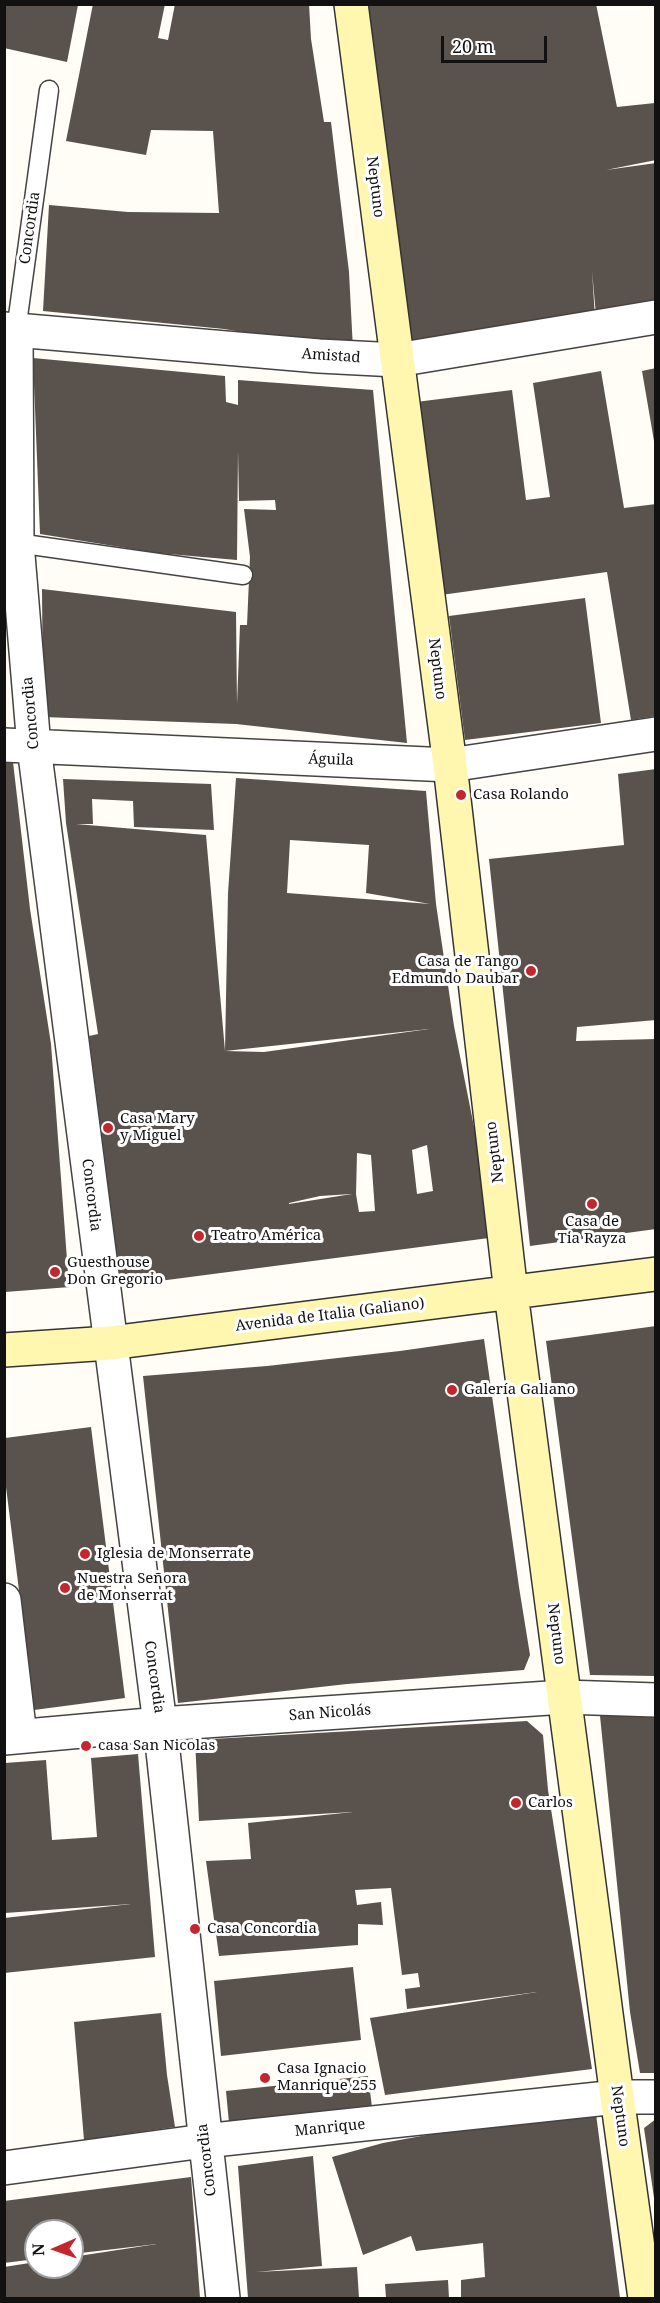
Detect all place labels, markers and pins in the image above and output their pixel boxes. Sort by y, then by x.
place label: Casa Rolando [473,786,569,804]
marker: Casa Rolando [454,788,468,802]
place label: Casa de Tango Edmundo Daubar [392,953,519,988]
marker: Casa de Tango Edmundo Daubar [524,964,538,978]
place label: Casa Mary y Miguel [120,1110,195,1145]
marker: Casa Mary y Miguel [101,1121,115,1135]
marker: Casa de Tia Rayza [585,1197,599,1211]
place label: Casa de Tia Rayza [558,1213,626,1248]
place label: Teatro América [211,1227,321,1245]
marker: Teatro América [192,1229,206,1243]
place label: Guesthouse Don Gregorio [67,1254,163,1289]
marker: Guesthouse Don Gregorio [48,1265,62,1279]
place label: Galería Galiano [464,1381,575,1399]
marker: Galería Galiano [445,1383,459,1397]
place label: Iglesia de Monserrate [97,1545,251,1563]
marker: Iglesia de Monserrate [78,1547,92,1561]
place label: Nuestra Señora de Monserrat [77,1570,187,1605]
marker: Nuestra Señora de Monserrat [58,1581,72,1595]
place label: casa San Nicolas [98,1737,215,1755]
marker: casa San Nicolas [79,1739,93,1753]
place label: Carlos [528,1794,573,1812]
marker: Carlos [509,1796,523,1810]
place label: Casa Concordia [207,1920,317,1938]
marker: Casa Concordia [188,1922,202,1936]
place label: Casa Ignacio Manrique 255 [277,2060,377,2095]
marker: Casa Ignacio Manrique 255 [258,2071,272,2085]

